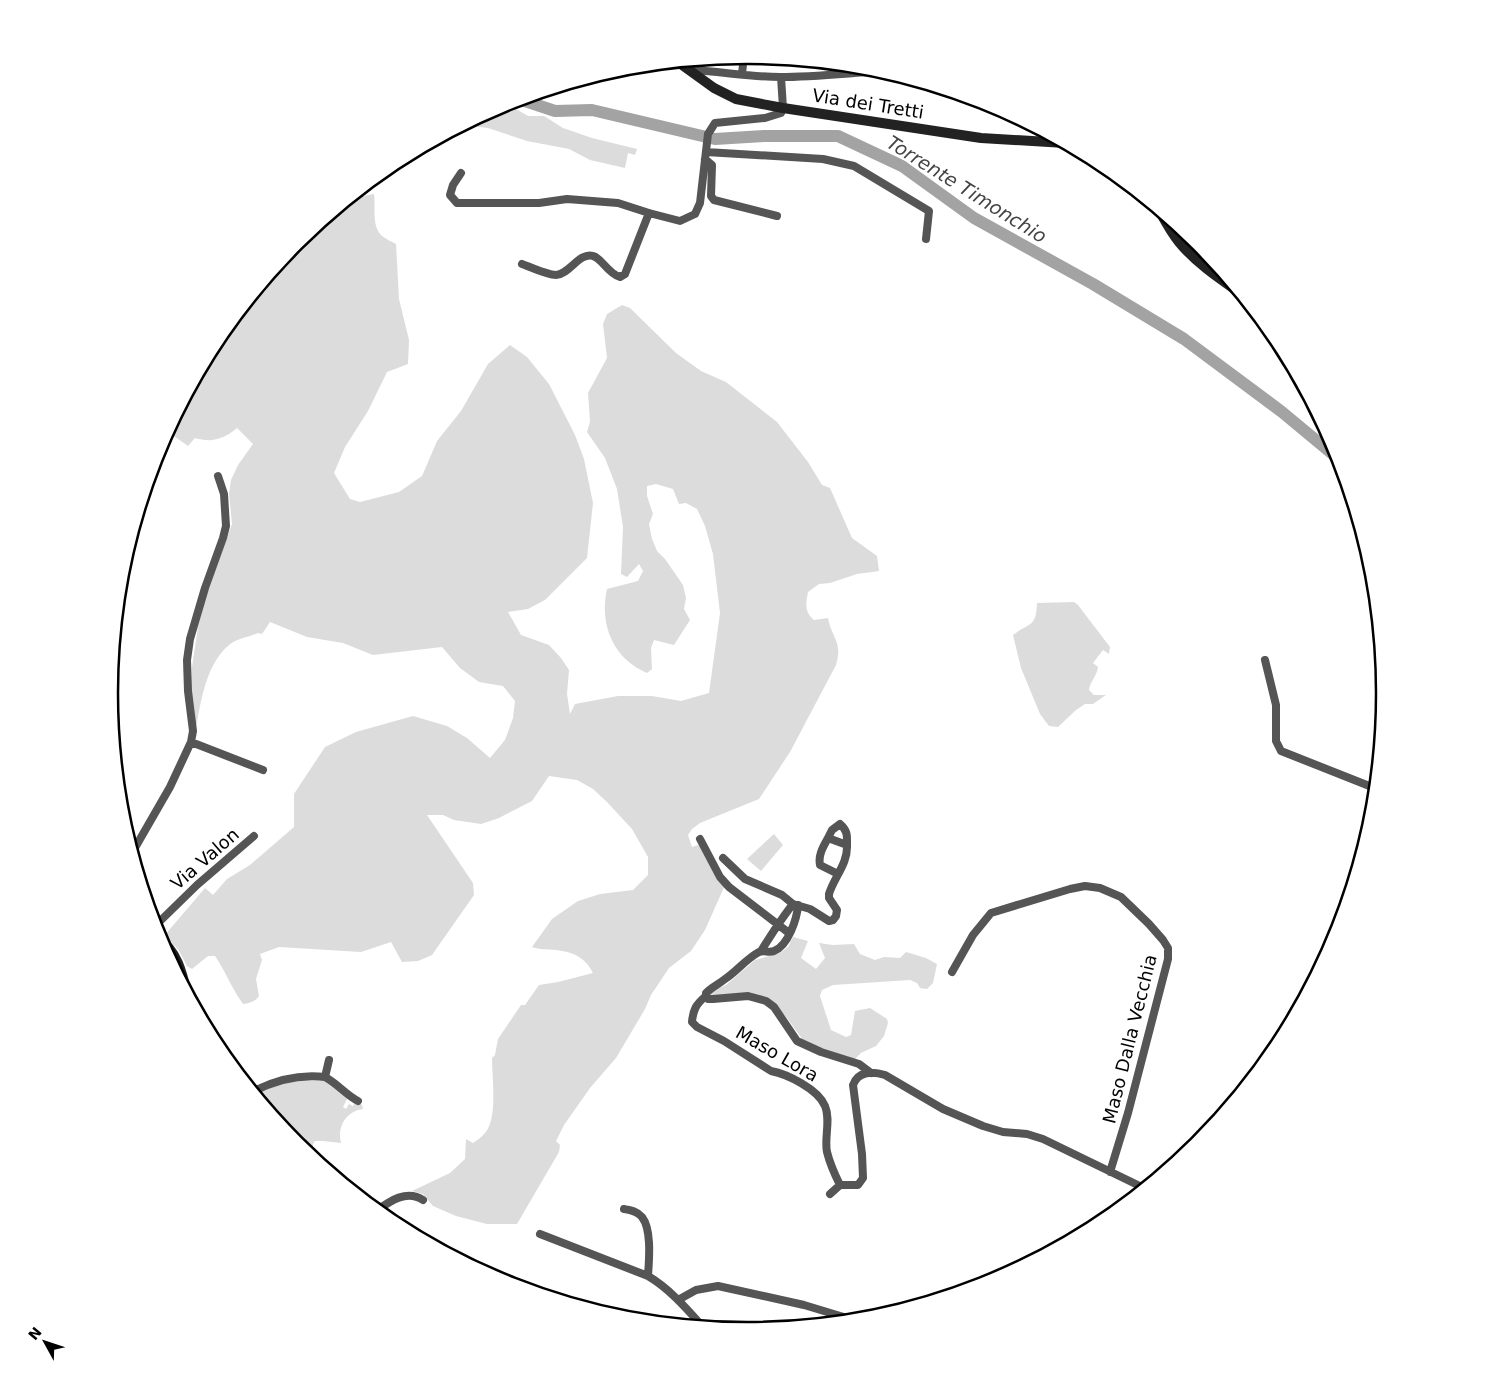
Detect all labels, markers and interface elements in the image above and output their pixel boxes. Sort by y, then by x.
street label: Via dei Tretti [811,84,925,123]
water label: Torrente Timonchio [883,131,1051,247]
street label: Via Valon [166,823,243,894]
street label: Maso Dalla Vecchia [1098,952,1161,1126]
street label: Maso Lora [732,1022,822,1086]
north arrow [20,1317,70,1367]
text: N [25,1324,45,1343]

